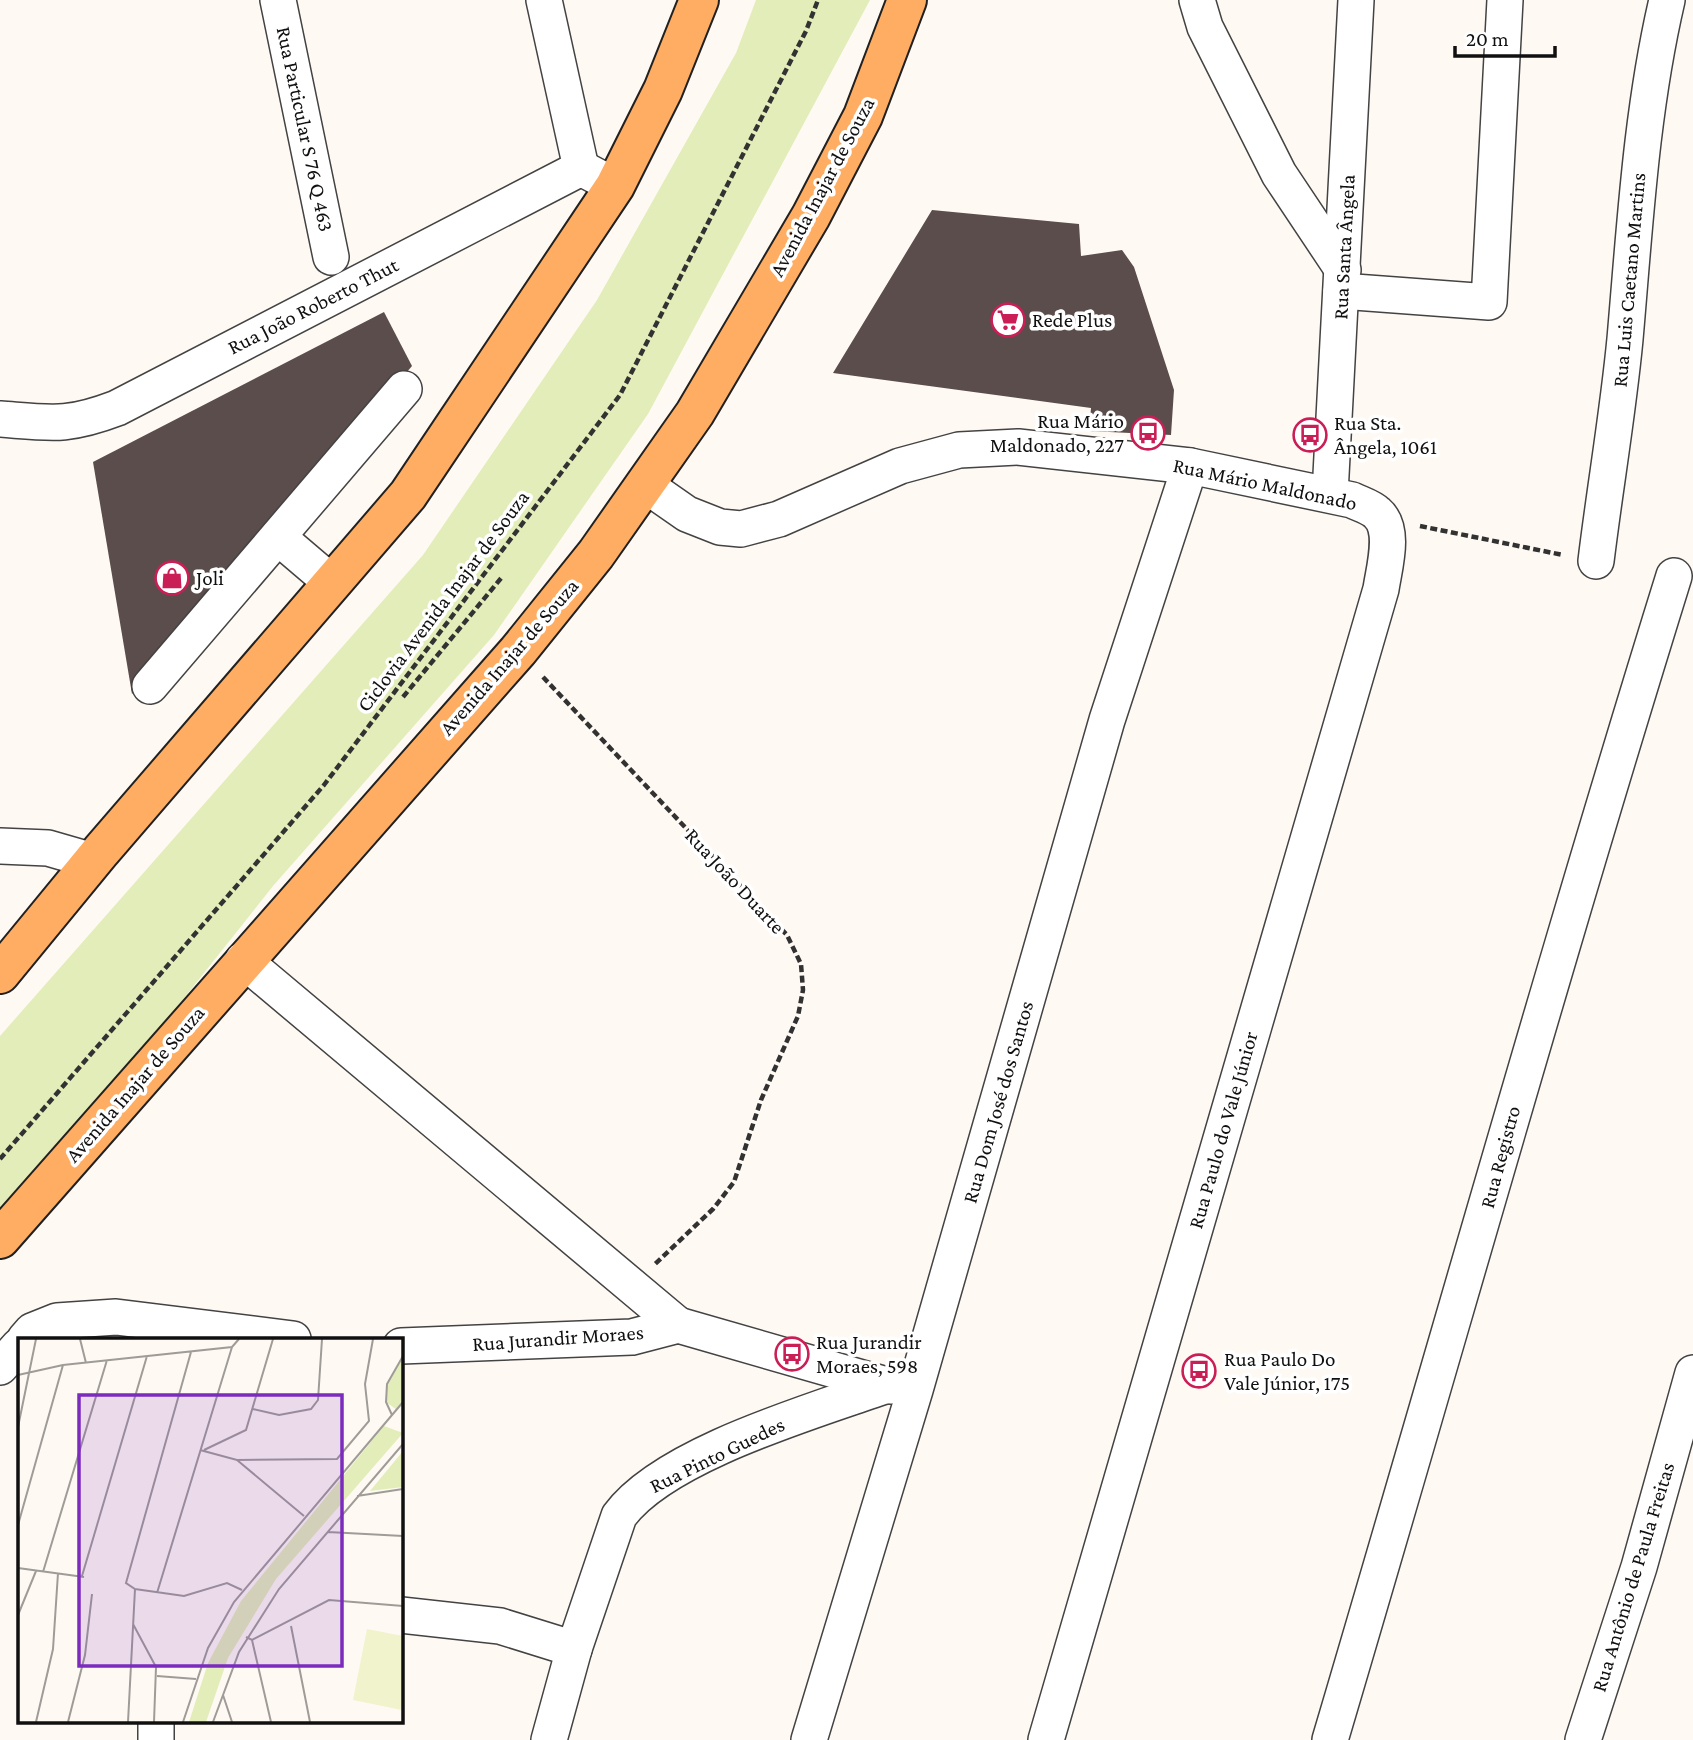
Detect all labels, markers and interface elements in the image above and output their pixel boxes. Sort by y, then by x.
scale bar [1455,14,1555,58]
street label: Rua Particular S 76 Q 463 [272,24,338,234]
text: 20 m [1466,27,1509,51]
street label: Avenida Inajar de Souza [765,93,880,281]
street label: Rua Luis Caetano Martins [1608,172,1650,388]
street label: Rua Santa Ângela [1328,174,1360,320]
street label: Rua João Roberto Thut [224,252,403,359]
supermarket icon: Rede Plus [989,301,1027,339]
place label: Rede Plus [1032,308,1112,332]
place label: Rua Mário Maldonado, 227 [990,409,1124,457]
place label: Rua Sta. Ângela, 1061 [1334,411,1437,459]
bus stop icon: Rua Mário Maldonado, 227 [1129,414,1167,452]
bus stop icon: Rua Sta. Ângela, 1061 [1291,416,1329,454]
street label: Rua Mário Maldonado [1171,453,1359,515]
street label: Ciclovia Avenida Inajar de Souza [351,485,535,717]
shop icon: Joli [153,559,191,597]
place label: Joli [194,566,224,590]
street label: Avenida Inajar de Souza [434,573,584,741]
street label: Rua João Duarte [680,823,790,939]
street label: Rua Dom José dos Santos [958,998,1038,1206]
street label: Avenida Inajar de Souza [61,1001,210,1167]
street label: Rua Paulo do Vale Júnior [1183,1028,1263,1231]
street label: Rua Registro [1475,1103,1525,1211]
street label: Rua Jurandir Moraes [472,1320,644,1356]
place label: Rua Jurandir Moraes, 598 [816,1330,922,1378]
bus stop icon: Rua Jurandir Moraes, 598 [773,1335,811,1373]
inset map [18,1338,402,1722]
place label: Rua Paulo Do Vale Júnior, 175 [1224,1347,1350,1395]
bus stop icon: Rua Paulo Do Vale Júnior, 175 [1180,1352,1218,1390]
street label: Rua Pinto Guedes [646,1412,788,1498]
street label: Rua Antônio de Paula Freitas [1587,1459,1679,1695]

